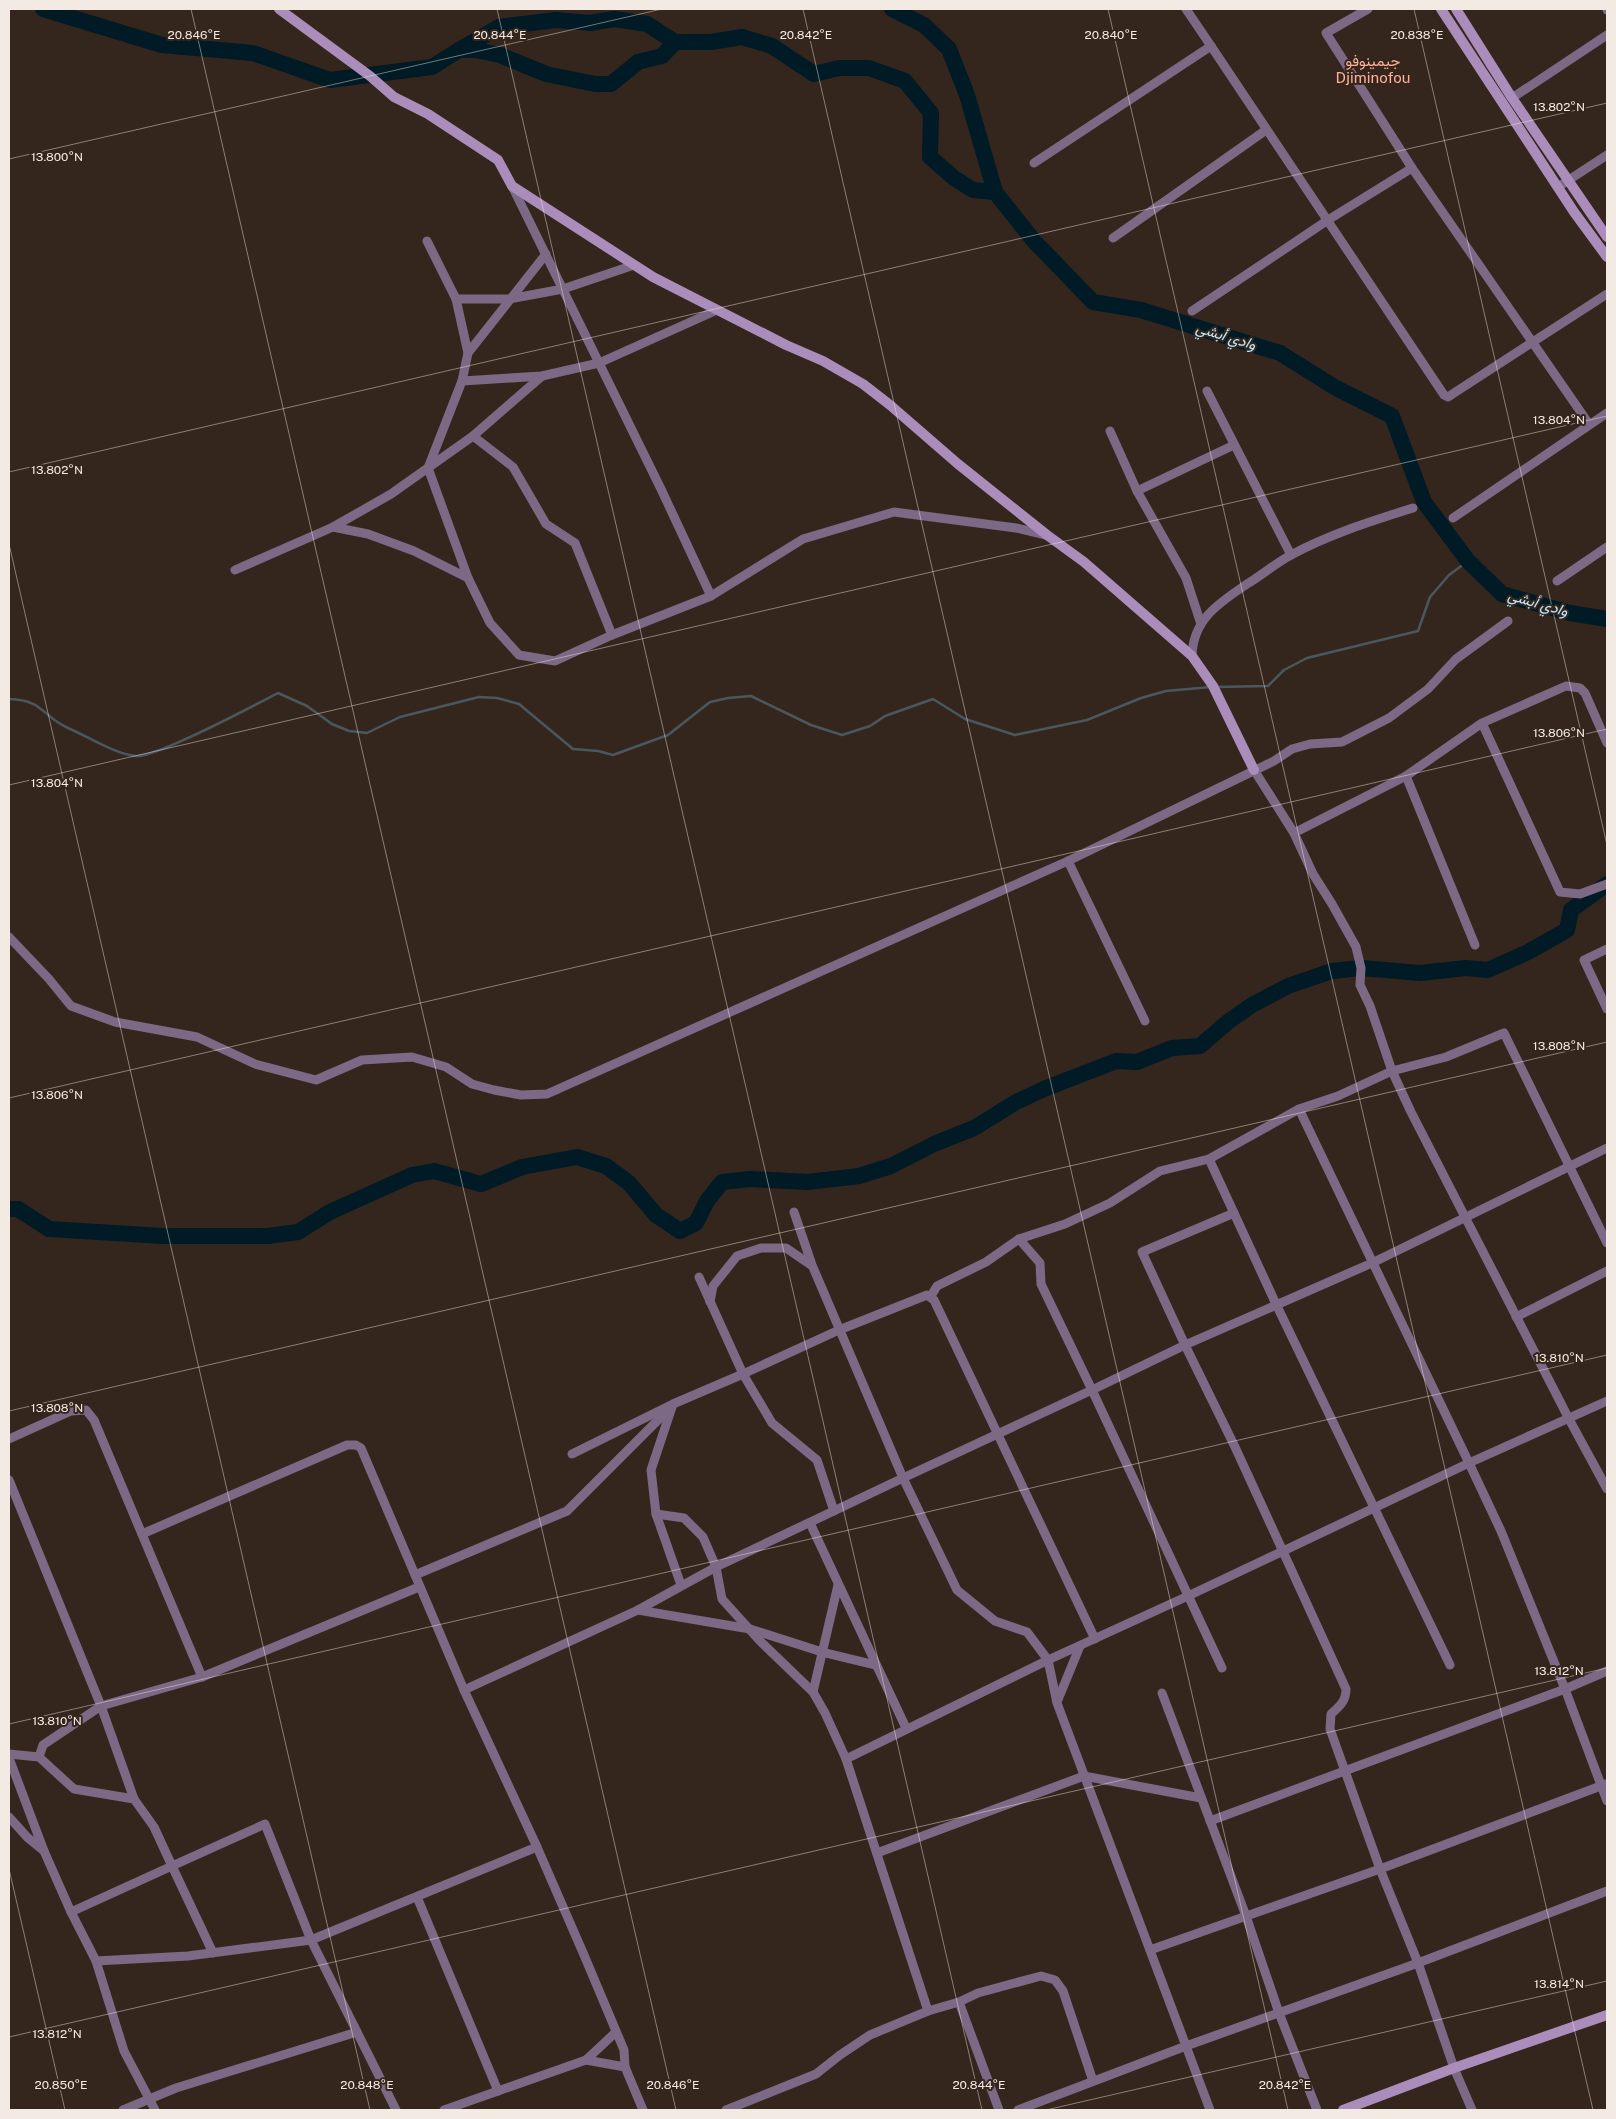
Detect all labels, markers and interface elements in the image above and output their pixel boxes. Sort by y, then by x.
text: 20.846°E [168,28,220,42]
text: 20.844°E [473,28,527,42]
text: 20.842°E [780,28,832,42]
text: 20.840°E [1085,28,1137,42]
text: 20.838°E [1390,28,1444,42]
district label: جيمينوفو Djiminofou [1336,52,1410,86]
text: 13.802°N [1533,100,1585,114]
text: 13.800°N [31,150,83,164]
water label: وادي أبشي [1193,318,1259,357]
text: 13.804°N [1533,413,1585,427]
text: 13.802°N [31,463,83,477]
water label: وادي أبشي [1505,586,1571,623]
text: 13.806°N [1533,726,1585,740]
text: 13.804°N [31,776,83,790]
text: 13.808°N [1533,1039,1585,1053]
text: 13.806°N [31,1088,83,1102]
text: 13.810°N [1534,1351,1584,1365]
text: 13.808°N [31,1401,83,1415]
text: 13.812°N [1534,1664,1584,1678]
text: 13.810°N [32,1714,82,1728]
text: 13.814°N [1534,1977,1584,1991]
text: 13.812°N [32,2027,82,2041]
text: 20.850°E [35,2078,88,2092]
text: 20.848°E [340,2078,394,2092]
text: 20.846°E [647,2078,699,2092]
text: 20.844°E [952,2078,1006,2092]
text: 20.842°E [1259,2078,1311,2092]

